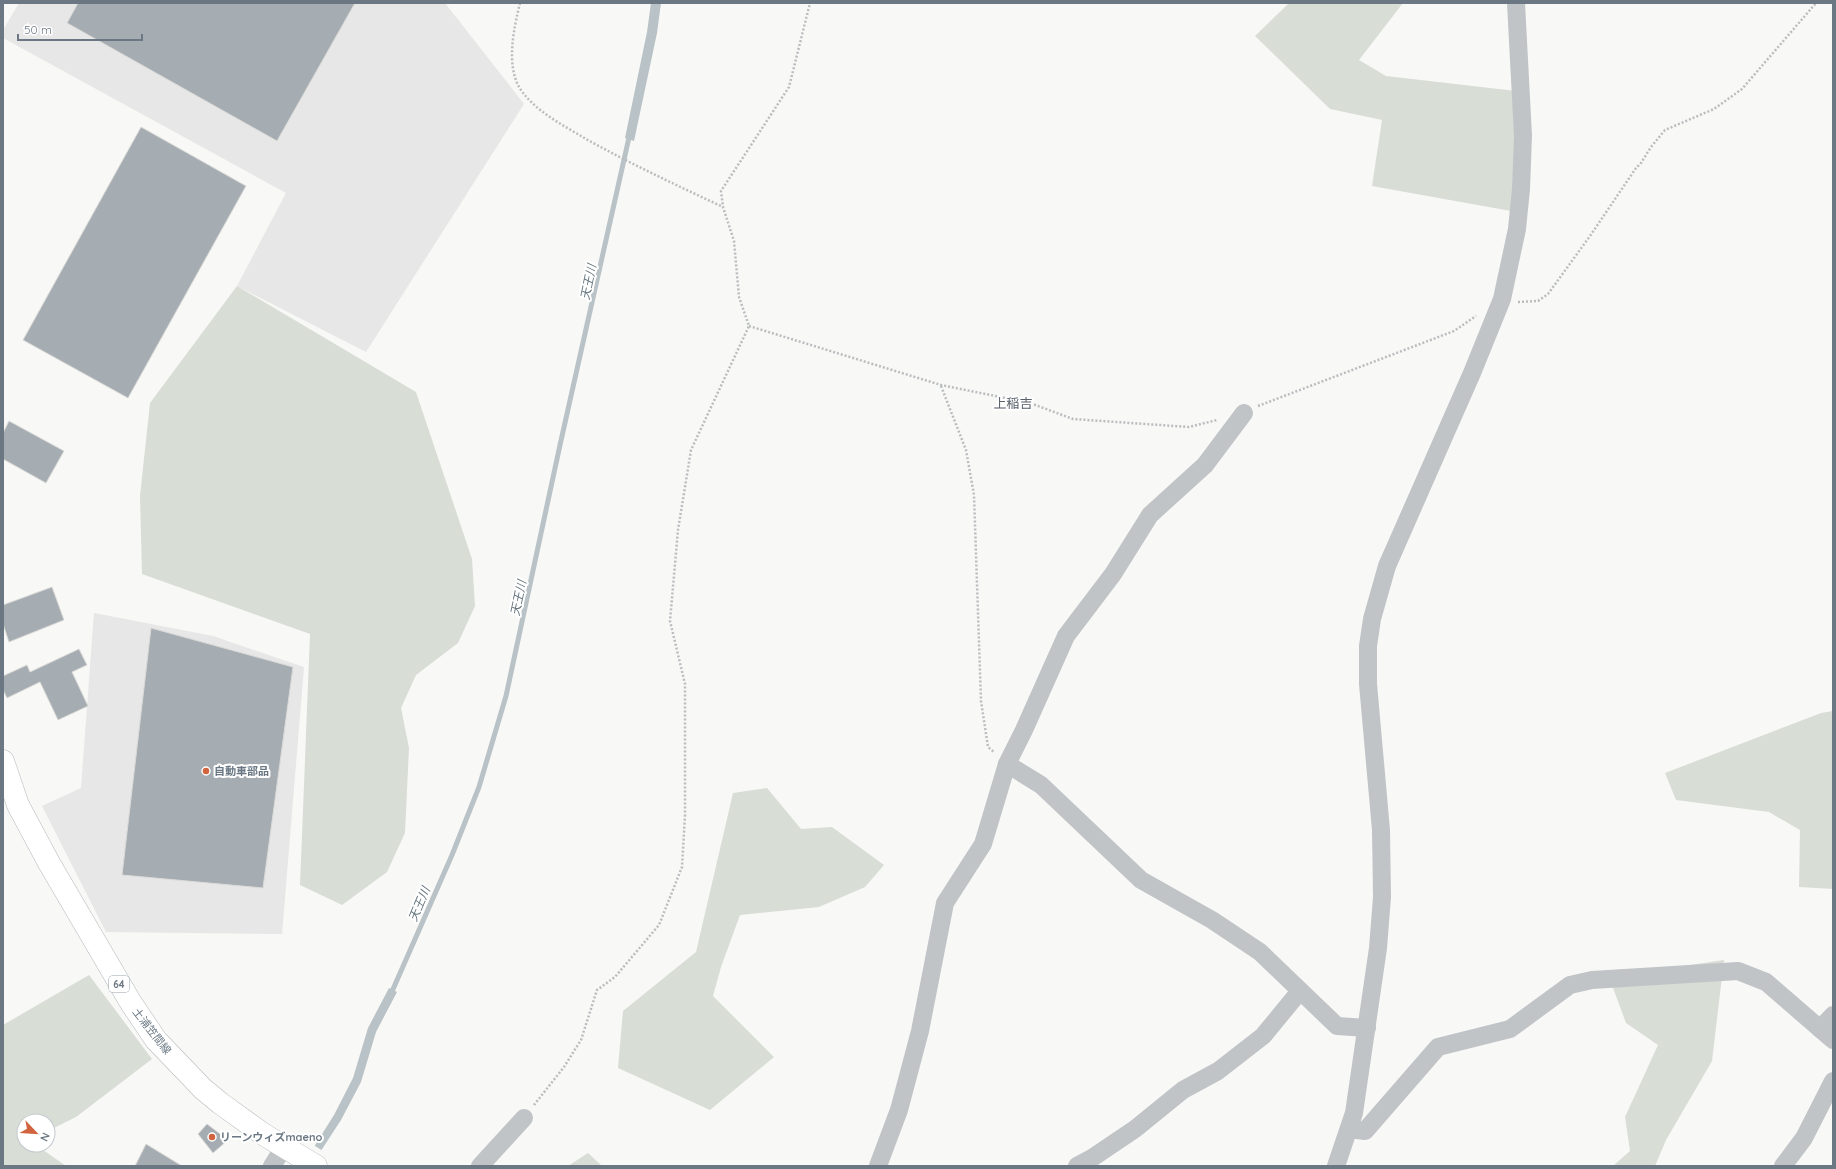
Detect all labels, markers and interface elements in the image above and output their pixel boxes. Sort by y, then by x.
scale bar [18,16,142,42]
text: 50 m [24,22,52,37]
water label: 天王川 [577,261,599,301]
district label: 上稲吉 [993,395,1033,411]
water label: 天王川 [507,577,529,617]
place label: 自動車部品 [214,764,269,778]
marker: 自動車部品 [201,766,211,776]
water label: 天王川 [405,883,434,924]
road number: 64 [109,976,129,992]
street label: 土浦笠間線 [130,1005,174,1057]
north arrow [16,1113,56,1153]
place label: リーンウィズmaeno [220,1130,323,1144]
text: N [37,1131,53,1144]
marker: リーンウィズmaeno [207,1132,217,1142]

